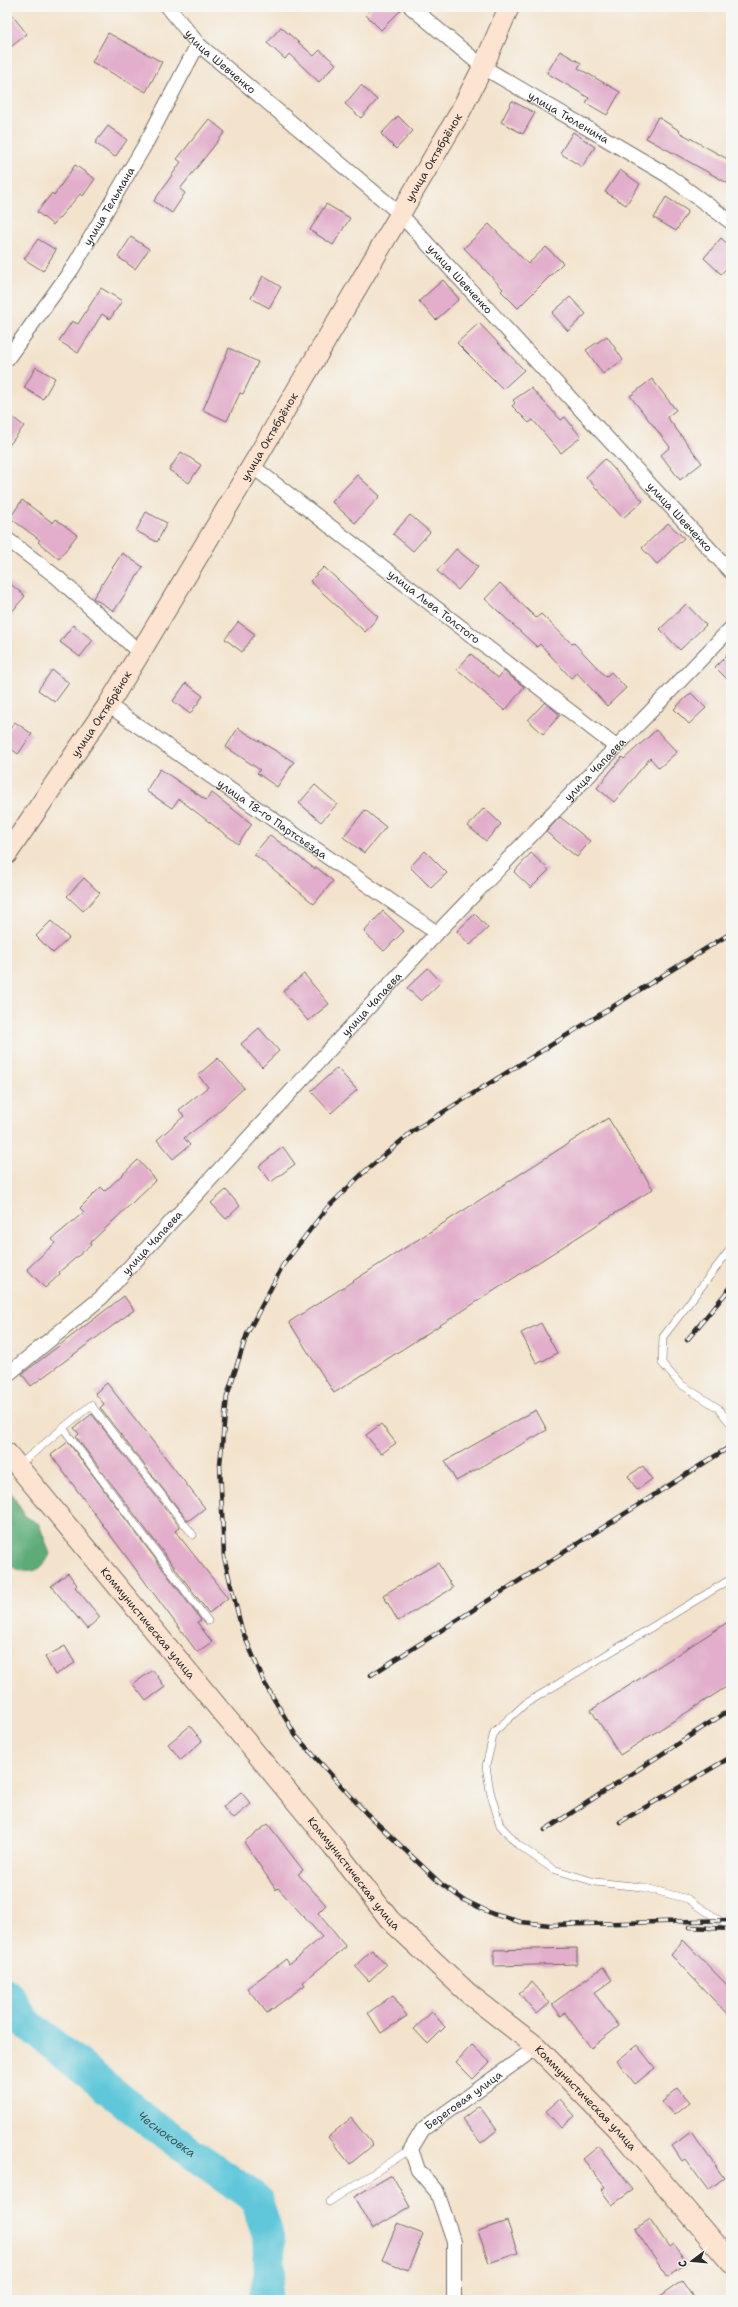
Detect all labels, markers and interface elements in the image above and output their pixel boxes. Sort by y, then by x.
street label: улица Шевченко [182,26,259,97]
street label: улица Тюленина [526,88,612,147]
street label: улица Октябрёнок [402,110,465,205]
street label: улица Тельмана [80,164,138,248]
street label: улица Шевченко [424,241,496,317]
street label: улица Октябрёнок [237,390,301,484]
street label: улица Шевченко [644,479,716,555]
street label: улица Льва Толстого [385,566,484,647]
street label: улица Октябрёнок [67,668,135,760]
street label: улица Чапаева [561,734,629,804]
street label: улица 18-го Партсъезда [215,776,330,862]
street label: улица Чапаева [338,969,405,1039]
street label: улица Чапаева [119,1207,186,1278]
street label: Коммунистическая улица [97,1564,199,1682]
street label: Коммунистическая улица [304,1814,404,1933]
street label: Коммунистическая улица [532,2042,640,2154]
street label: Береговая улица [421,2067,505,2133]
water label: Чесноковка [134,2108,199,2161]
north arrow [672,2241,712,2281]
text: С [675,2258,691,2269]

